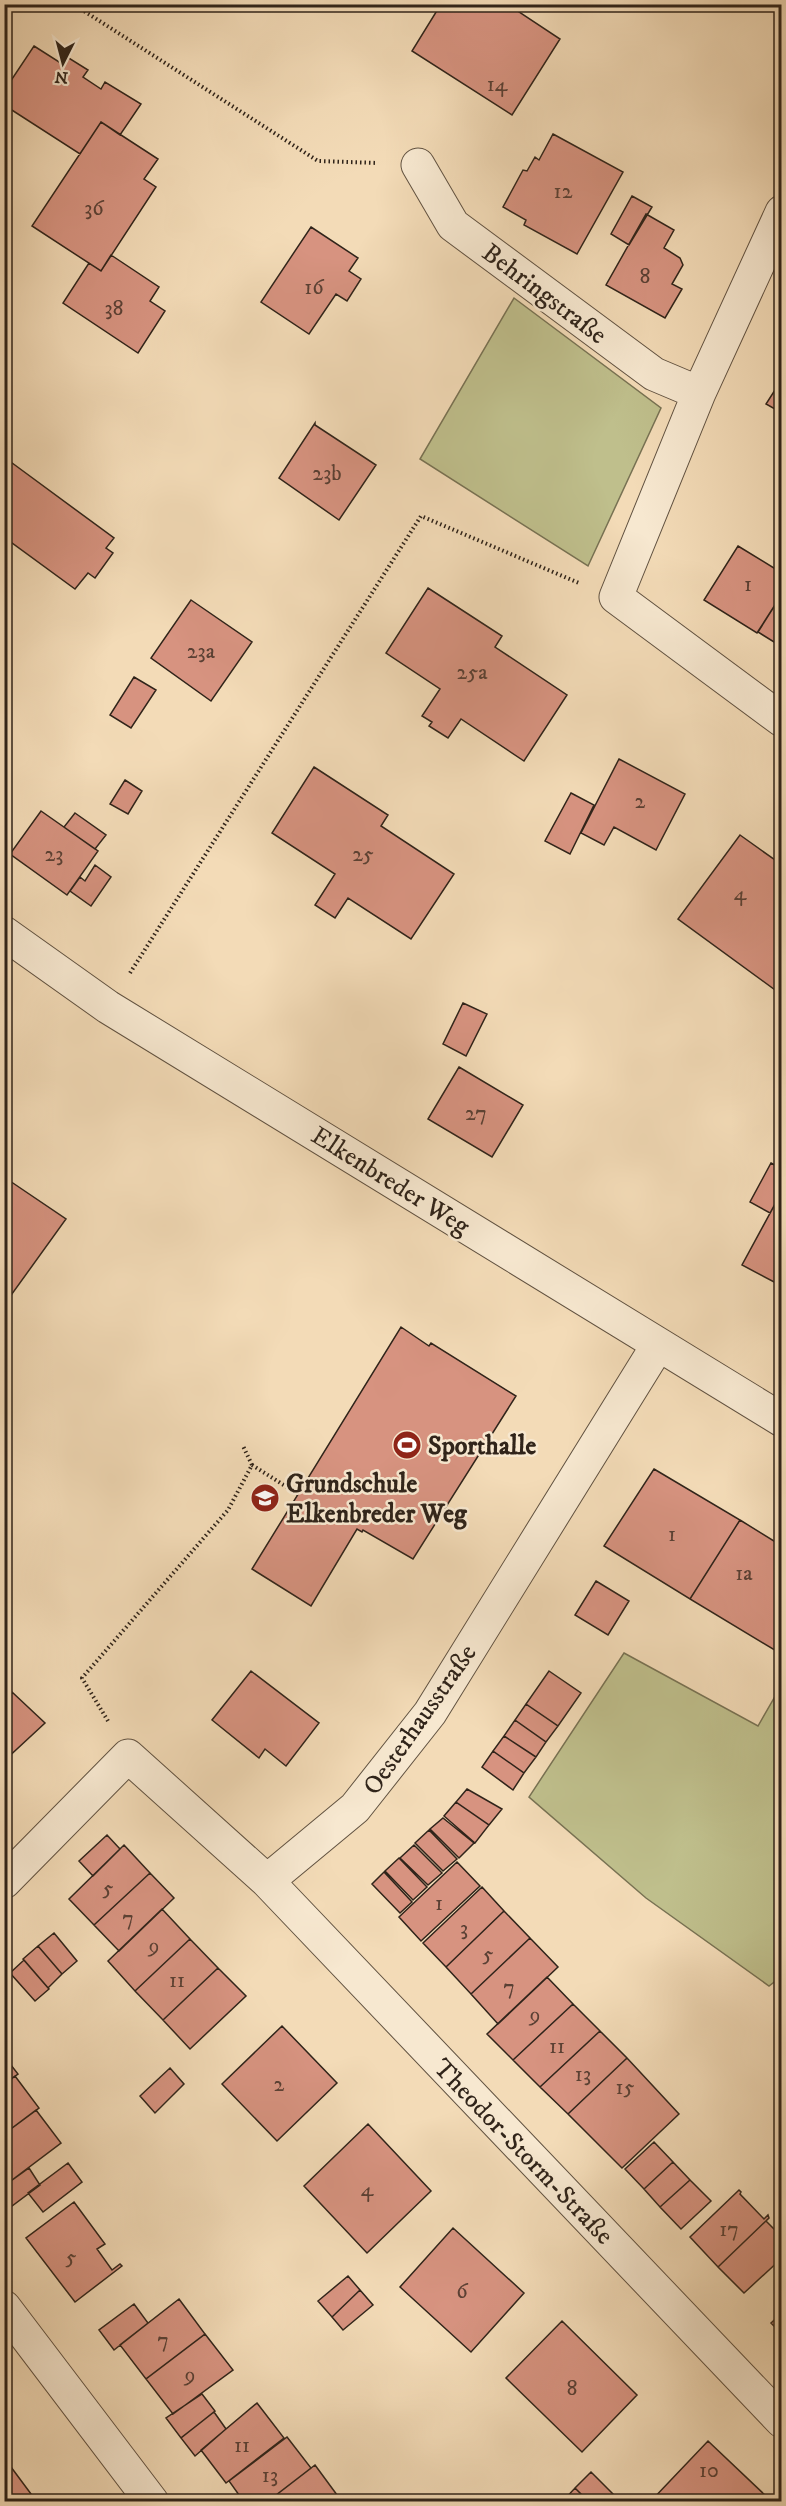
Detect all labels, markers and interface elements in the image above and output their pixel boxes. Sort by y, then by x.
north arrow [33,33,93,93]
text: N [54,66,69,88]
house number: 14 [487,71,509,98]
house number: 12 [554,178,573,205]
house number: 36 [84,195,105,222]
street label: Behringstraße [475,237,613,352]
house number: 8 [639,263,651,290]
house number: 16 [304,274,325,301]
house number: 38 [104,295,124,322]
house number: 23b [312,460,342,487]
house number: 1 [744,571,752,598]
house number: 23a [187,638,216,665]
house number: 25a [457,659,488,686]
house number: 2 [635,788,646,815]
house number: 23 [44,841,64,868]
house number: 25 [352,841,374,868]
house number: 4 [734,880,748,907]
house number: 27 [465,1100,487,1127]
street label: Elkenbreder Weg [305,1119,476,1243]
sports icon: Sporthalle [391,1429,423,1461]
place label: Sporthalle [428,1430,536,1463]
place label: Grundschule Elkenbreder Weg [286,1468,468,1531]
school or university icon: Grundschule Elkenbreder Weg [249,1482,281,1514]
house number: 1 [668,1521,676,1548]
house number: 1a [735,1560,753,1587]
street label: Oesterhausstraße [356,1638,484,1802]
house number: 5 [103,1875,114,1902]
house number: 1 [435,1890,443,1917]
house number: 7 [122,1905,134,1932]
house number: 3 [460,1915,468,1942]
house number: 9 [148,1933,159,1960]
house number: 5 [483,1941,494,1968]
house number: 11 [169,1967,185,1994]
house number: 7 [503,1974,515,2001]
house number: 9 [529,2002,540,2029]
house number: 11 [549,2033,565,2060]
street label: Theodor-Storm-Straße [426,2052,620,2252]
house number: 13 [575,2061,591,2088]
house number: 2 [274,2071,285,2098]
house number: 15 [616,2074,635,2101]
house number: 4 [361,2176,375,2203]
house number: 17 [719,2216,739,2243]
house number: 5 [66,2244,77,2271]
house number: 6 [456,2278,469,2305]
house number: 7 [157,2327,169,2354]
house number: 9 [184,2362,195,2389]
house number: 8 [566,2375,578,2402]
house number: 11 [234,2432,250,2459]
house number: 10 [699,2457,719,2484]
house number: 13 [262,2462,278,2489]

